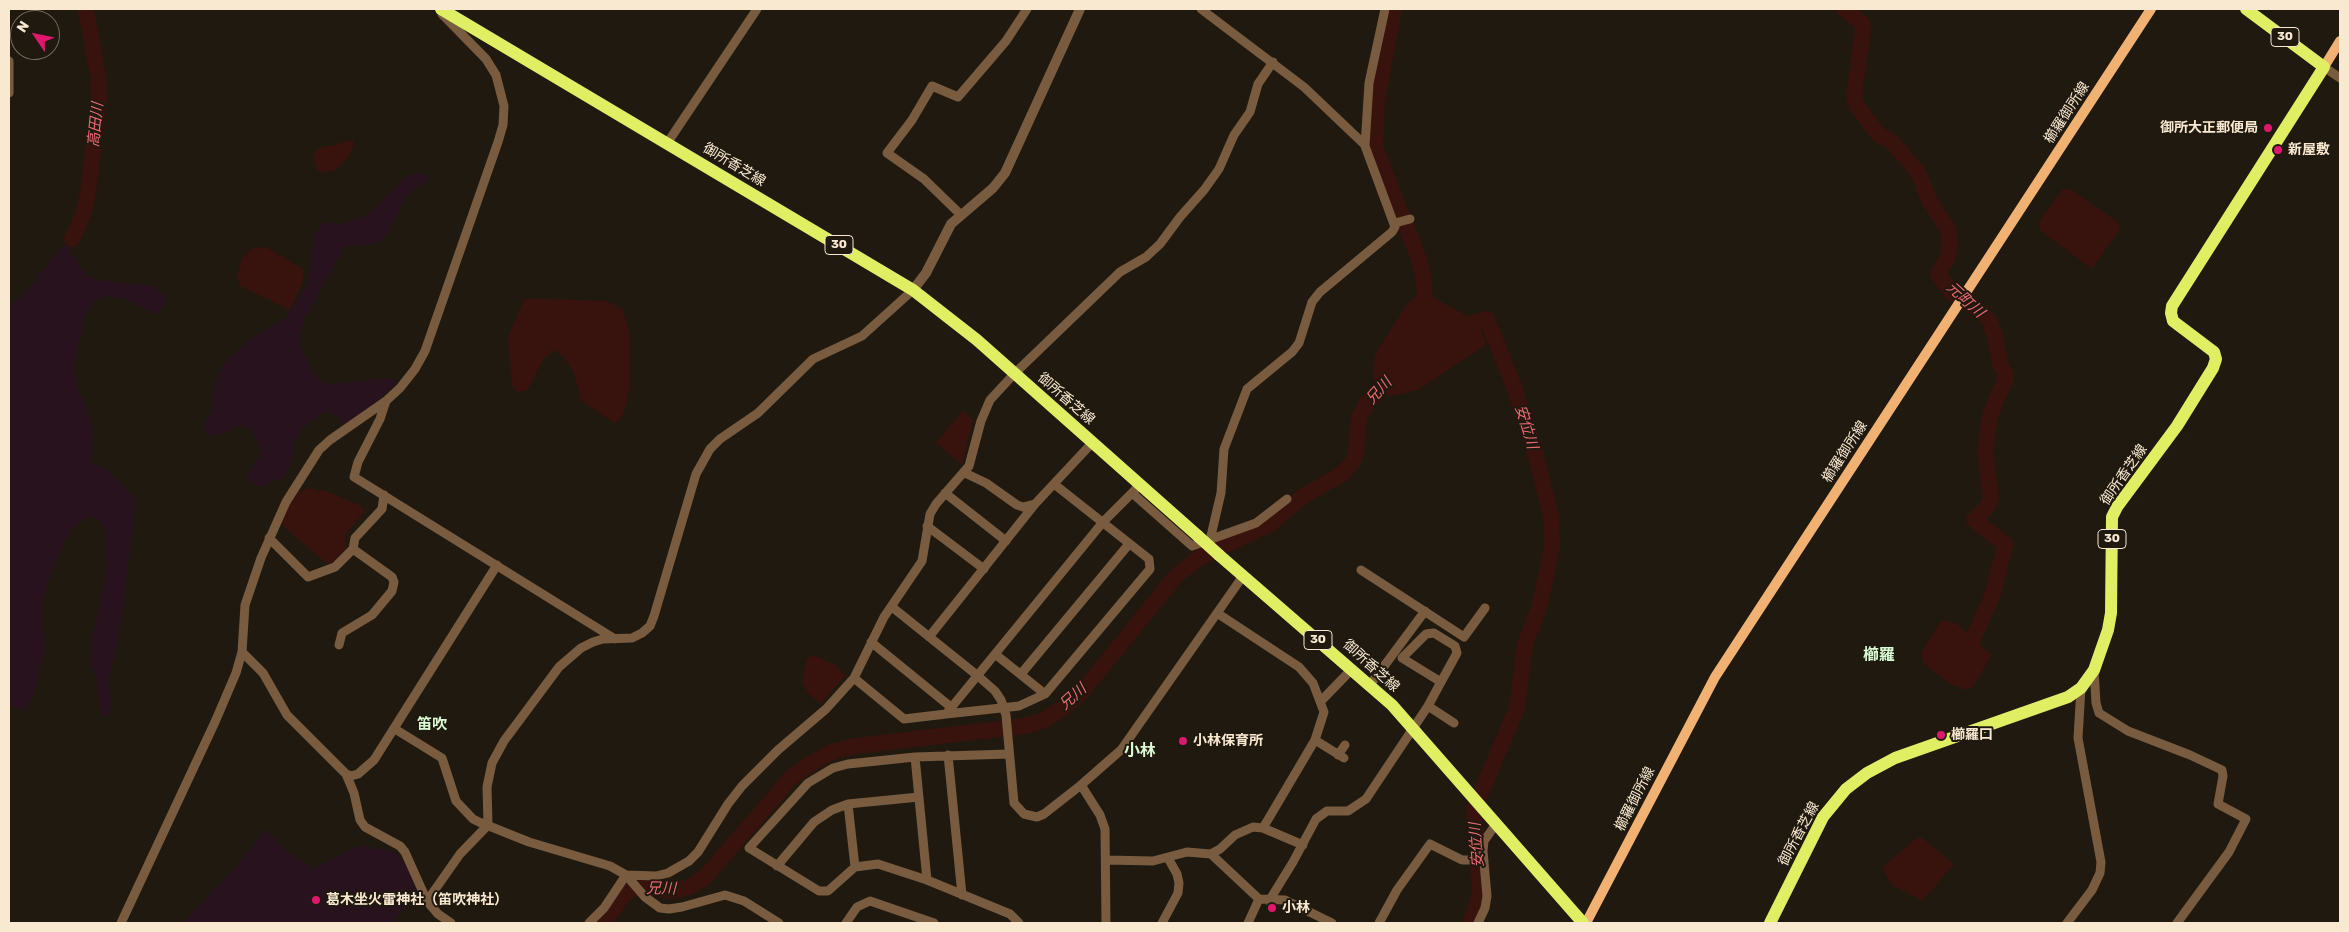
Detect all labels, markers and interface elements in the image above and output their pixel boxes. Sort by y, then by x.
north arrow [10,10,60,60]
text: N [13,18,33,36]
road number: 30 [2271,28,2299,46]
street label: 櫛羅御所線 [2041,79,2093,147]
water label: 高田川 [85,102,107,148]
place label: 御所大正郵便局 [2160,120,2258,136]
marker: 御所大正郵便局 [2262,122,2274,134]
street label: 御所香芝線 [700,140,768,190]
place label: 新屋敷 [2288,142,2330,158]
marker: 新屋敷 [2272,144,2284,156]
road number: 30 [825,236,853,254]
water label: 元町川 [1942,278,1988,322]
street label: 御所香芝線 [1034,370,1098,428]
water label: 兄川 [1362,374,1396,408]
water label: 安位川 [1511,403,1541,451]
street label: 櫛羅御所線 [1819,418,1871,486]
street label: 御所香芝線 [2097,442,2151,508]
road number: 30 [2098,530,2126,548]
road number: 30 [1304,630,1332,650]
street label: 御所香芝線 [1339,636,1403,696]
district label: 櫛羅 [1863,645,1895,665]
water label: 兄川 [1056,680,1090,714]
district label: 笛吹 [417,716,447,734]
place label: 櫛羅口 [1951,727,1993,743]
marker: 櫛羅口 [1935,729,1947,741]
place label: 小林保育所 [1193,733,1263,749]
marker: 小林保育所 [1177,735,1189,747]
district label: 小林 [1124,741,1156,761]
street label: 櫛羅御所線 [1612,764,1658,834]
street label: 御所香芝線 [1775,799,1823,869]
water label: 安位川 [1466,822,1488,868]
water label: 兄川 [646,880,676,898]
place label: 葛木坐火雷神社（笛吹神社） [326,892,508,908]
marker: 葛木坐火雷神社（笛吹神社） [310,894,322,906]
place label: 小林 [1282,900,1310,916]
marker: 小林 [1266,902,1278,914]

